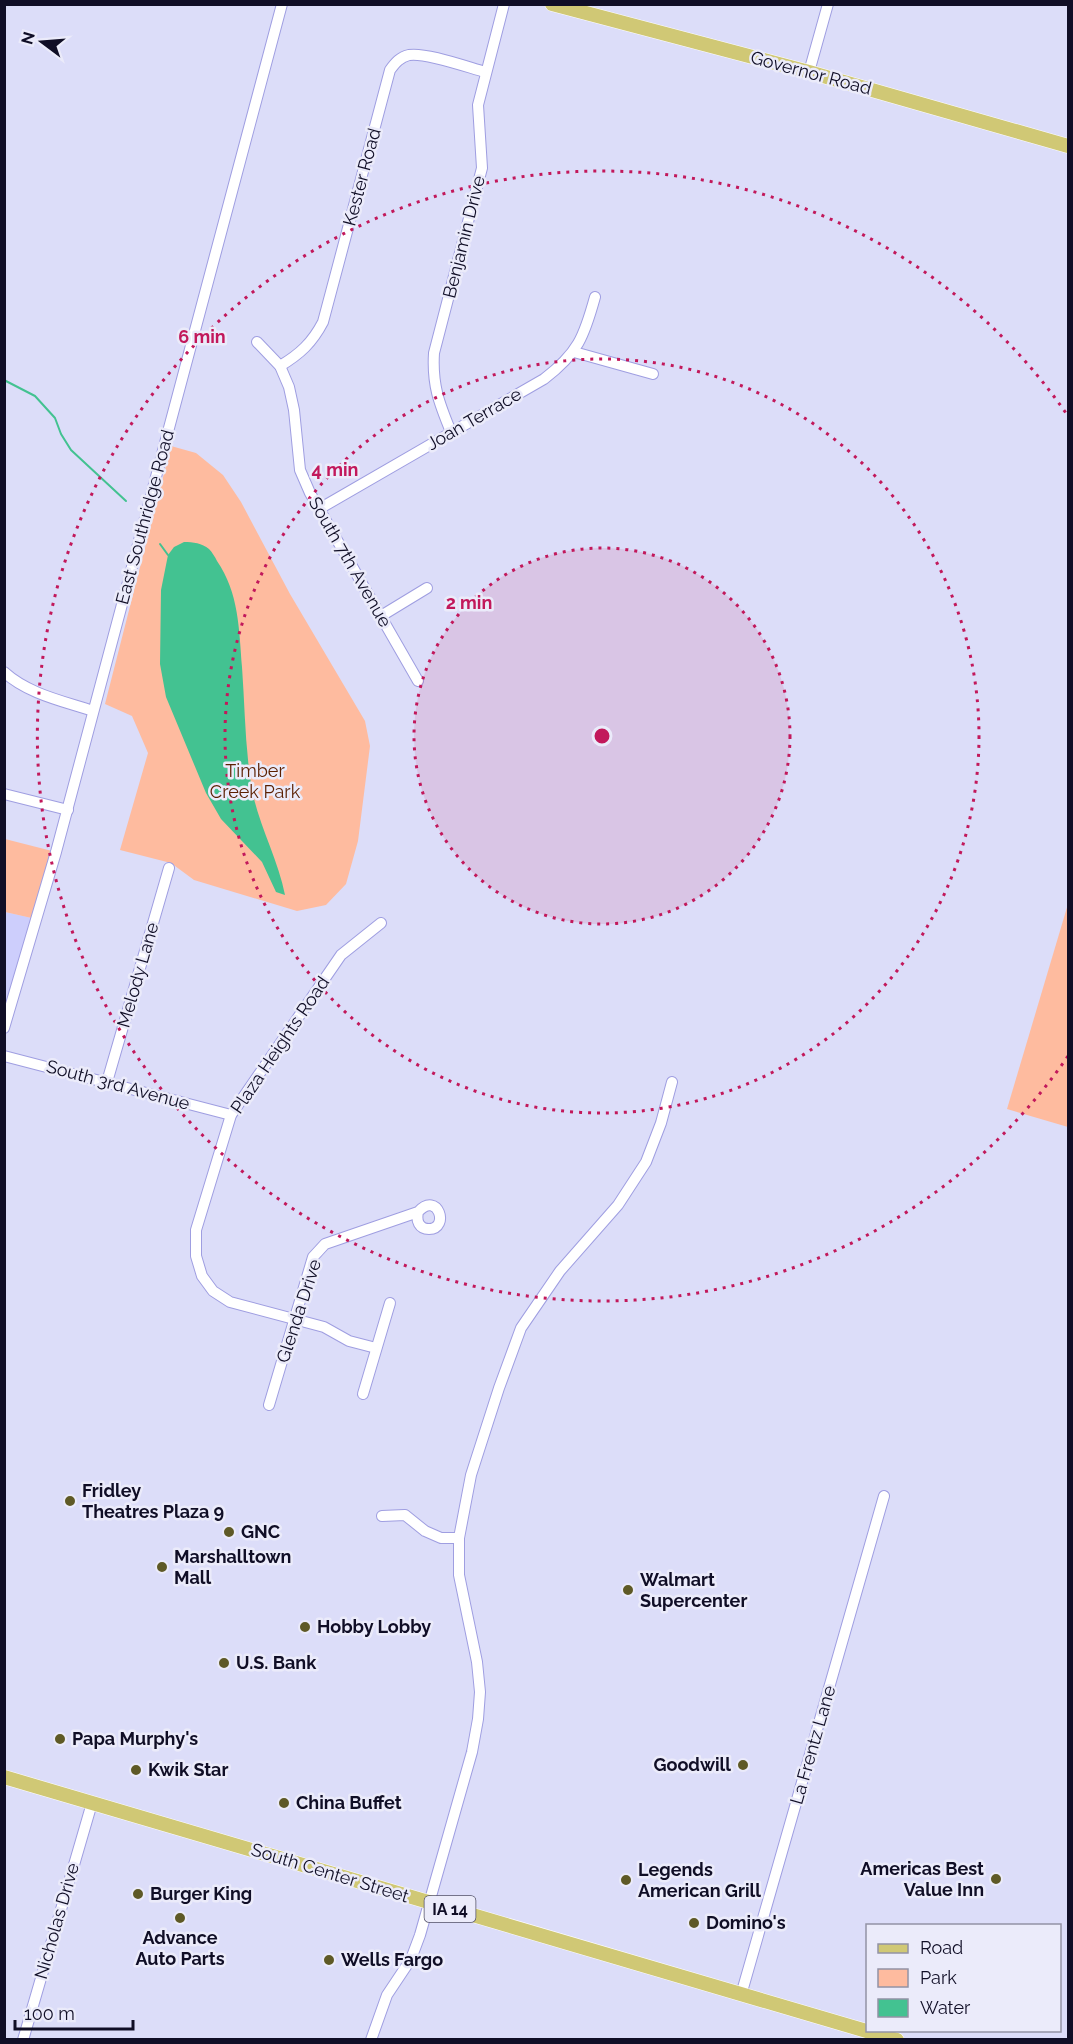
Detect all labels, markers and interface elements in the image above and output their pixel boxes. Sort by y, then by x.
north arrow [12,12,72,72]
text: N [17,30,39,46]
street label: Governor Road [748,46,874,99]
street label: Kester Road [338,126,385,228]
street label: Benjamin Drive [438,173,489,300]
text: 6 min [178,326,226,347]
street label: Joan Terrace [423,383,525,454]
street label: East Southridge Road [111,427,178,606]
text: 4 min [312,459,358,480]
street label: South 7th Avenue [305,493,396,631]
text: 2 min [446,592,492,613]
centre of rings [592,726,612,746]
park label: Timber Creek Park [210,760,301,802]
street label: Melody Lane [113,920,163,1030]
street label: Plaza Heights Road [226,972,333,1117]
street label: South 3rd Avenue [44,1055,193,1114]
street label: Glenda Drive [272,1256,325,1365]
place label: Fridley Theatres Plaza 9 [82,1480,224,1522]
marker: Fridley Theatres Plaza 9 [63,1494,77,1508]
place label: GNC [241,1521,280,1542]
marker: GNC [222,1525,236,1539]
place label: Marshalltown Mall [174,1546,292,1588]
marker: Marshalltown Mall [155,1560,169,1574]
place label: Walmart Supercenter [640,1569,747,1611]
marker: Walmart Supercenter [621,1583,635,1597]
place label: Hobby Lobby [317,1616,431,1637]
marker: Hobby Lobby [298,1620,312,1634]
place label: U.S. Bank [236,1652,317,1673]
marker: U.S. Bank [217,1656,231,1670]
street label: La Frentz Lane [786,1683,840,1807]
place label: Papa Murphy's [72,1728,198,1749]
marker: Papa Murphy's [53,1732,67,1746]
place label: Goodwill [653,1754,731,1775]
marker: Goodwill [736,1758,750,1772]
place label: Kwik Star [148,1759,228,1780]
marker: Kwik Star [129,1763,143,1777]
place label: China Buffet [296,1792,402,1813]
marker: China Buffet [277,1796,291,1810]
street label: South Center Street [249,1839,411,1906]
place label: Americas Best Value Inn [860,1858,984,1900]
place label: Legends American Grill [638,1859,761,1901]
street label: Nicholas Drive [30,1860,83,1981]
marker: Americas Best Value Inn [989,1872,1003,1886]
marker: Legends American Grill [619,1873,633,1887]
place label: Burger King [150,1883,252,1904]
marker: Burger King [131,1887,145,1901]
road number: IA 14 [424,1896,476,1922]
marker: Advance Auto Parts [173,1911,187,1925]
place label: Domino's [706,1912,786,1933]
marker: Domino's [687,1916,701,1930]
legend [866,1924,1061,2032]
place label: Advance Auto Parts [135,1927,225,1969]
text: Road [920,1937,963,1958]
place label: Wells Fargo [341,1949,443,1970]
marker: Wells Fargo [322,1953,336,1967]
text: Park [920,1967,957,1988]
scale bar [15,1993,134,2031]
text: Water [920,1997,971,2018]
text: 100 m [24,2003,75,2024]

